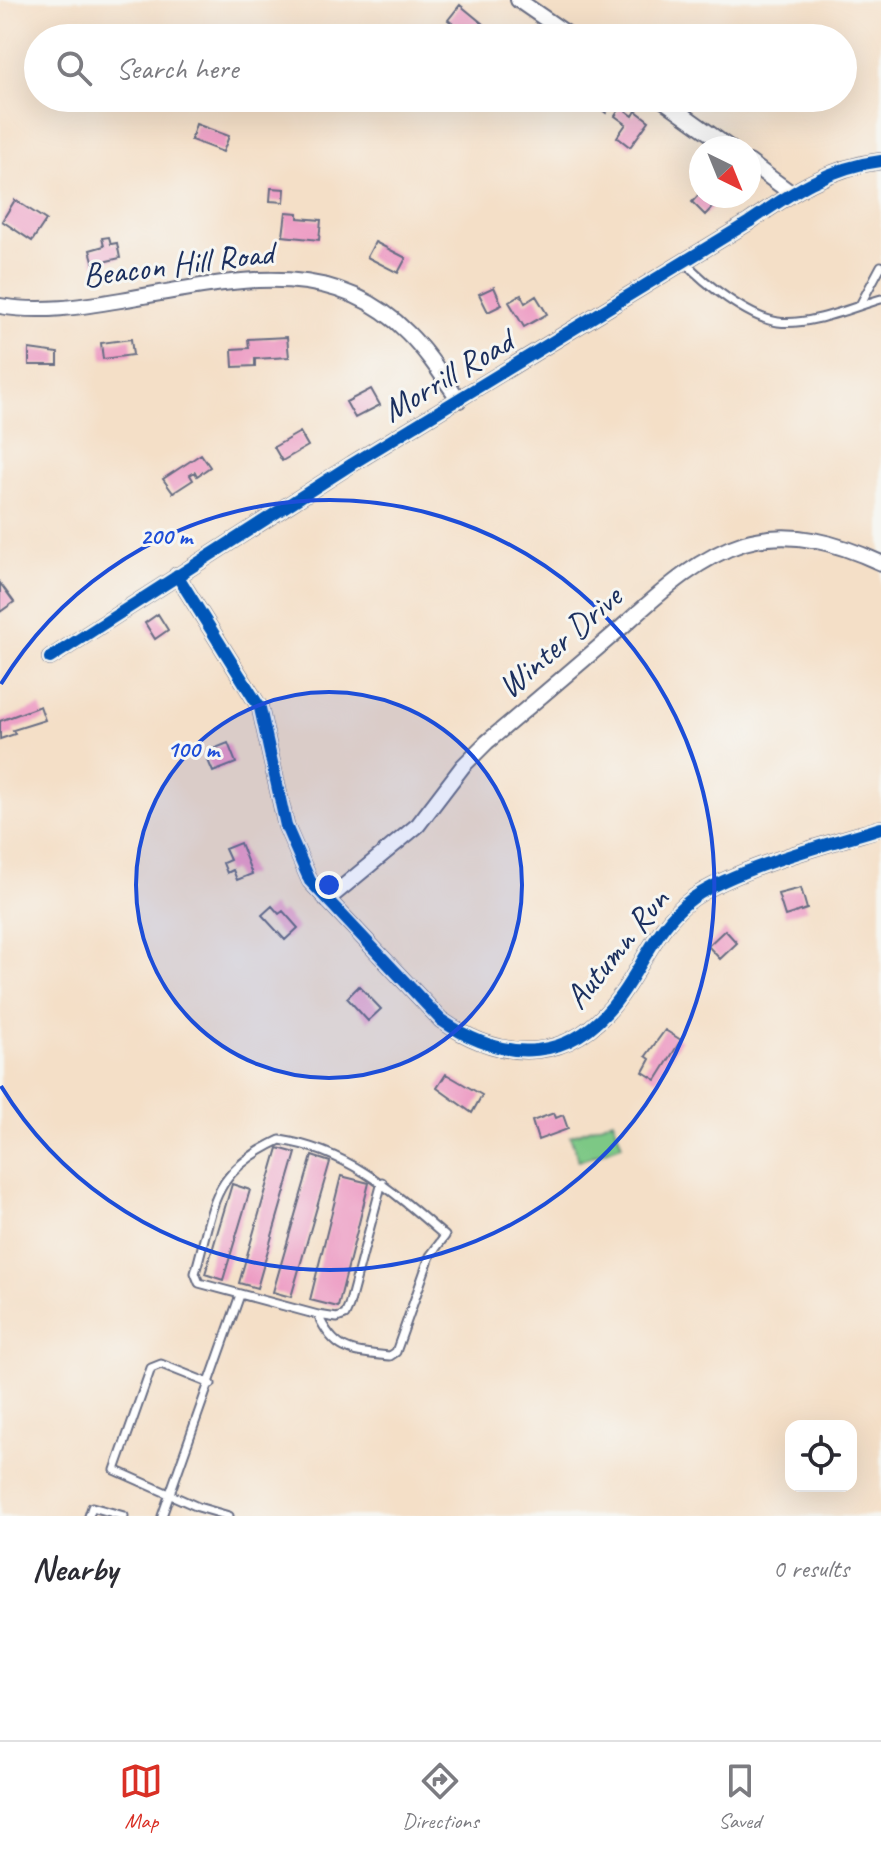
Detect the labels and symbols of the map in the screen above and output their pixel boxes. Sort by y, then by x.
north arrow [689,136,761,208]
street label: Beacon Hill Road [80,230,281,297]
street label: Morrill Road [374,317,525,431]
text: 200 m [140,521,194,551]
street label: Winter Drive [488,574,633,707]
text: 100 m [167,734,221,764]
centre of rings [315,871,343,899]
street label: Autumn Run [555,878,679,1017]

